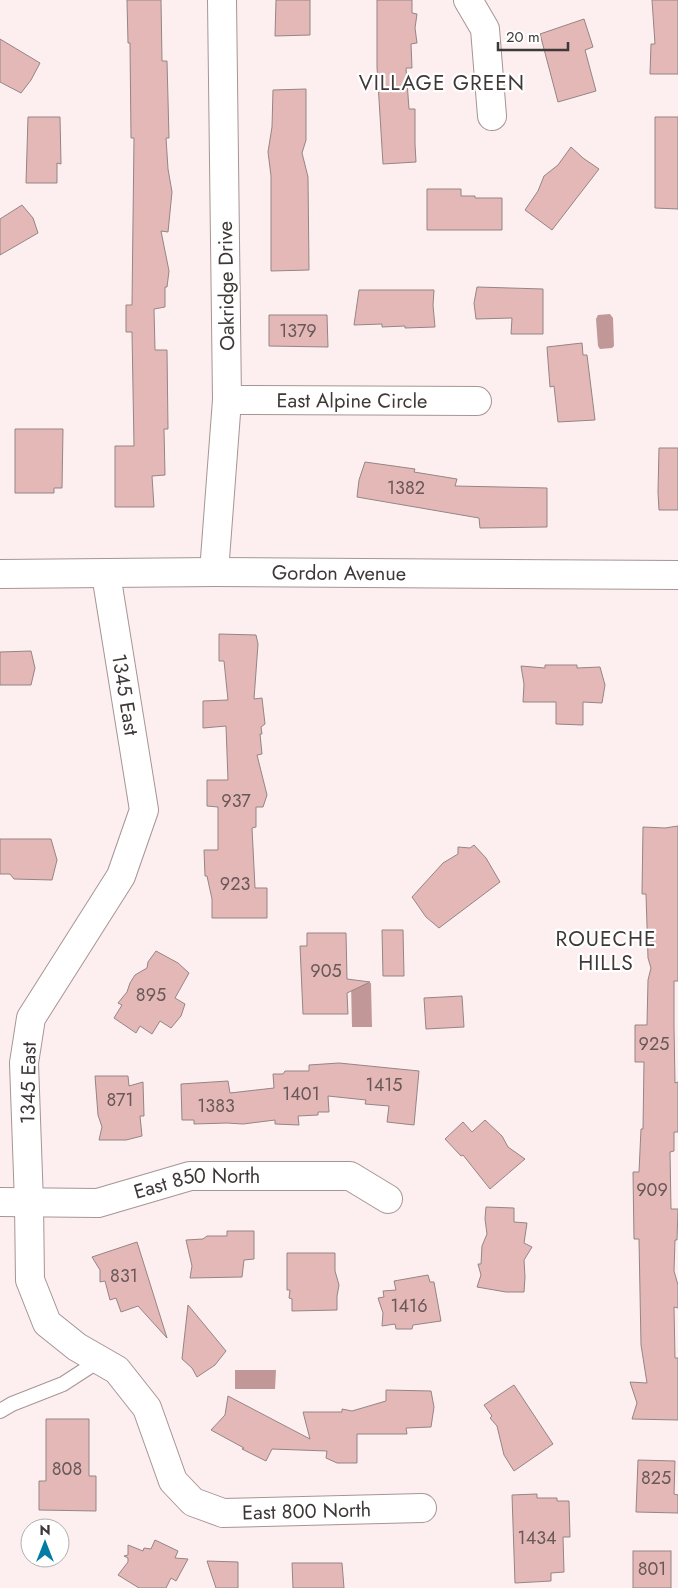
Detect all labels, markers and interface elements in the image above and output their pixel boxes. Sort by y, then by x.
scale bar [498,20,568,52]
text: 20 m [506,26,540,48]
district label: VILLAGE GREEN [359,68,525,98]
street label: Oakridge Drive [211,221,242,351]
house number: 1379 [279,318,317,344]
street label: East Alpine Circle [277,386,427,416]
house number: 1382 [387,475,425,501]
street label: Gordon Avenue [272,558,406,588]
street label: 1345 East [104,652,146,738]
house number: 937 [221,788,251,814]
house number: 923 [220,871,250,897]
district label: ROUECHE HILLS [556,924,657,978]
house number: 905 [310,958,342,984]
house number: 895 [136,982,166,1008]
house number: 925 [639,1031,669,1057]
street label: 1345 East [13,1041,44,1124]
house number: 1415 [366,1072,402,1098]
house number: 1401 [282,1081,320,1107]
house number: 871 [106,1087,134,1113]
house number: 1383 [197,1093,235,1119]
street label: East 850 North [130,1162,260,1207]
house number: 909 [636,1177,668,1203]
house number: 831 [110,1263,138,1289]
house number: 1416 [390,1293,428,1319]
house number: 808 [52,1456,82,1482]
house number: 825 [641,1465,671,1491]
street label: East 800 North [242,1495,371,1528]
north arrow [20,1518,70,1568]
text: N [39,1520,51,1540]
house number: 1434 [518,1525,556,1551]
house number: 801 [638,1556,666,1582]

